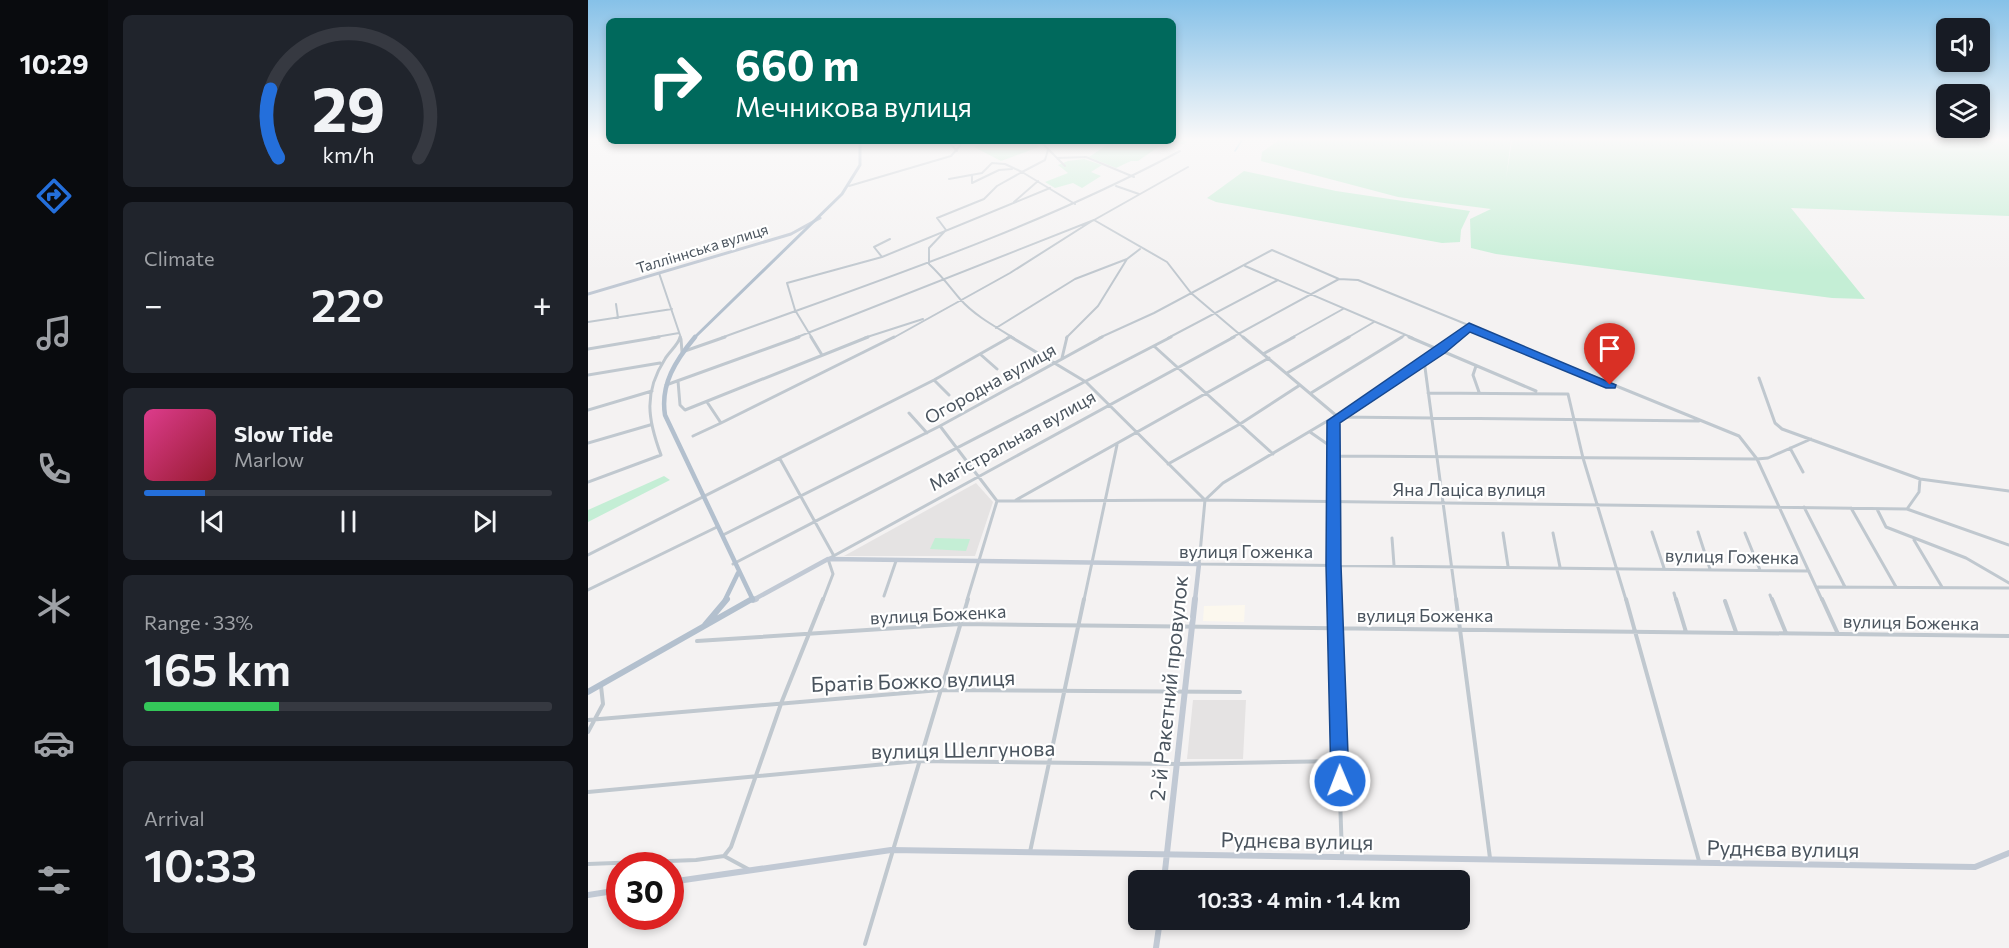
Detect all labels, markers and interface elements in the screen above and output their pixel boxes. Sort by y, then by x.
map controls [1936,18,1990,138]
button: sound [1936,18,1990,72]
text: 660 m [735,38,859,90]
icon: right [636,42,714,120]
text: 10:29 [19,47,89,80]
text: 29 [311,69,385,145]
button: layers [1936,84,1990,138]
text: Мечникова вулиця [735,90,972,123]
text: km/h [322,141,374,167]
icon: directions [33,175,75,217]
street label: Талліннська вулиця [634,219,770,277]
text: Climate [144,246,214,270]
text: 22° [311,276,384,331]
text: − [144,283,163,324]
text: + [533,283,552,324]
icon: music [33,312,75,354]
pin [1584,323,1635,385]
icon: arrive [1593,332,1626,365]
street label: Огородна вулиця [920,338,1060,428]
street label: Магістральная вулиця [925,385,1099,495]
text: Slow Tide [234,420,333,447]
text: Marlow [234,447,304,471]
icon: phone [33,448,75,490]
street label: Яна Лаціса вулиця [1392,478,1546,500]
icon: previous [196,505,229,538]
icon: pause [332,505,365,538]
icon: next [468,505,501,538]
street label: вулиця Гоженка [1179,540,1313,562]
street label: вулиця Гоженка [1665,544,1799,568]
street label: 2-й Ракетний провулок [1144,574,1192,802]
icon: climate [33,585,75,627]
street label: вулиця Боженка [869,599,1007,629]
street label: вулиця Боженка [1357,604,1493,626]
text: Range · 33% [144,610,253,634]
street label: вулиця Боженка [1843,610,1979,634]
text: 165 km [144,640,291,695]
street label: Братів Божко вулиця [810,664,1016,696]
icon: car [33,722,75,764]
street label: вулиця Шелгунова [871,735,1055,763]
position arrow [1308,749,1372,813]
text: Arrival [144,806,205,830]
street label: Руднєва вулиця [1220,826,1374,854]
street label: Руднєва вулиця [1706,834,1860,862]
text: 10:33 [144,836,257,891]
speed limit sign: 30 [606,852,684,930]
icon: filters [33,859,75,901]
text: 10:33 · 4 min · 1.4 km [1197,886,1401,913]

